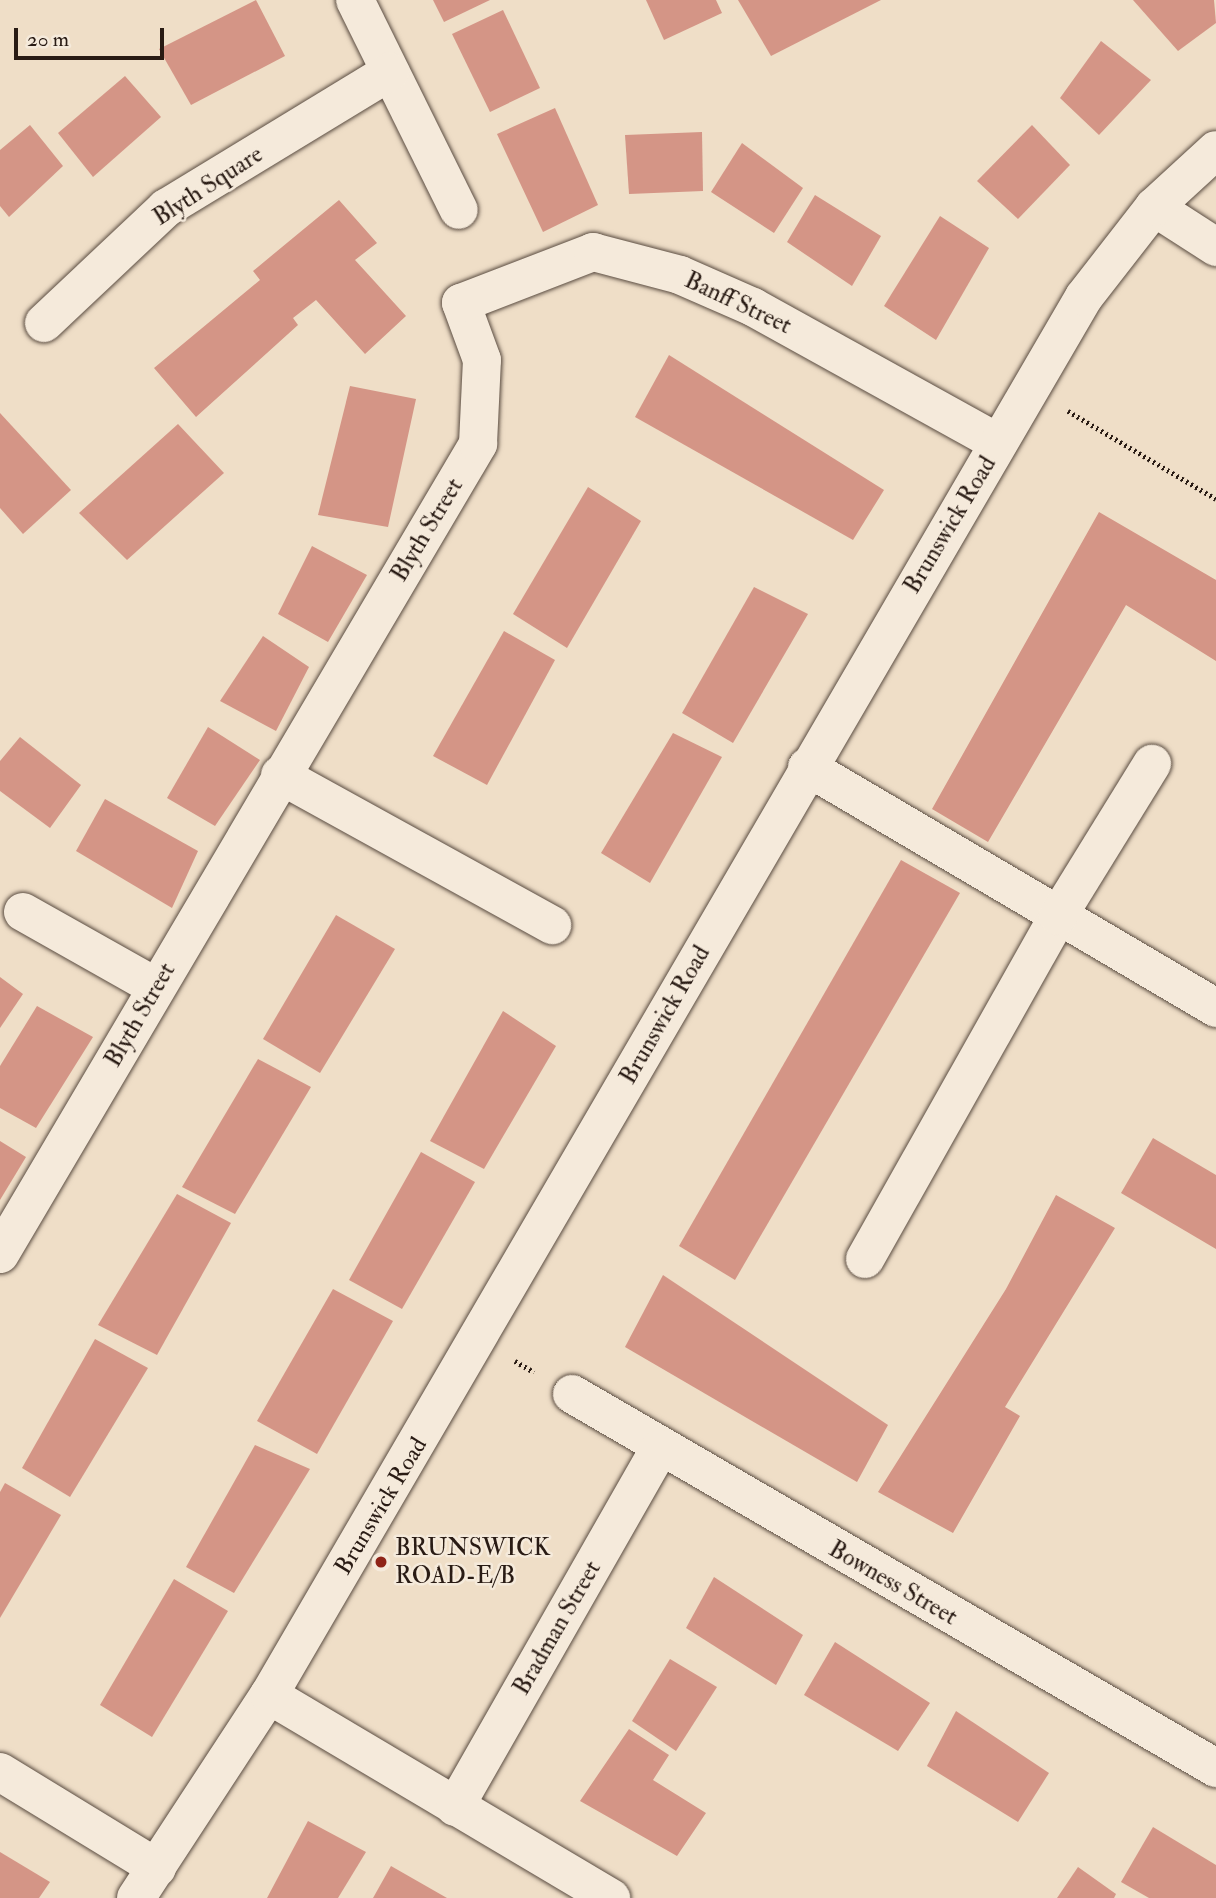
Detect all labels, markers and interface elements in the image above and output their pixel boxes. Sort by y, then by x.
scale bar [18,14,168,58]
text: 20 m [27,26,69,53]
street label: Blyth Square [148,140,268,232]
street label: Banff Street [680,266,796,340]
street label: Brunswick Road [898,451,1002,599]
street label: Blyth Street [385,473,469,587]
street label: Brunswick Road [614,941,716,1089]
street label: Blyth Street [99,958,181,1072]
street label: Brunswick Road [329,1432,433,1580]
place label: BRUNSWICK ROAD-E/B [395,1534,550,1590]
street label: Bowness Street [824,1535,962,1631]
marker: BRUNSWICK ROAD-E/B [373,1554,389,1570]
street label: Bradman Street [507,1556,607,1700]

